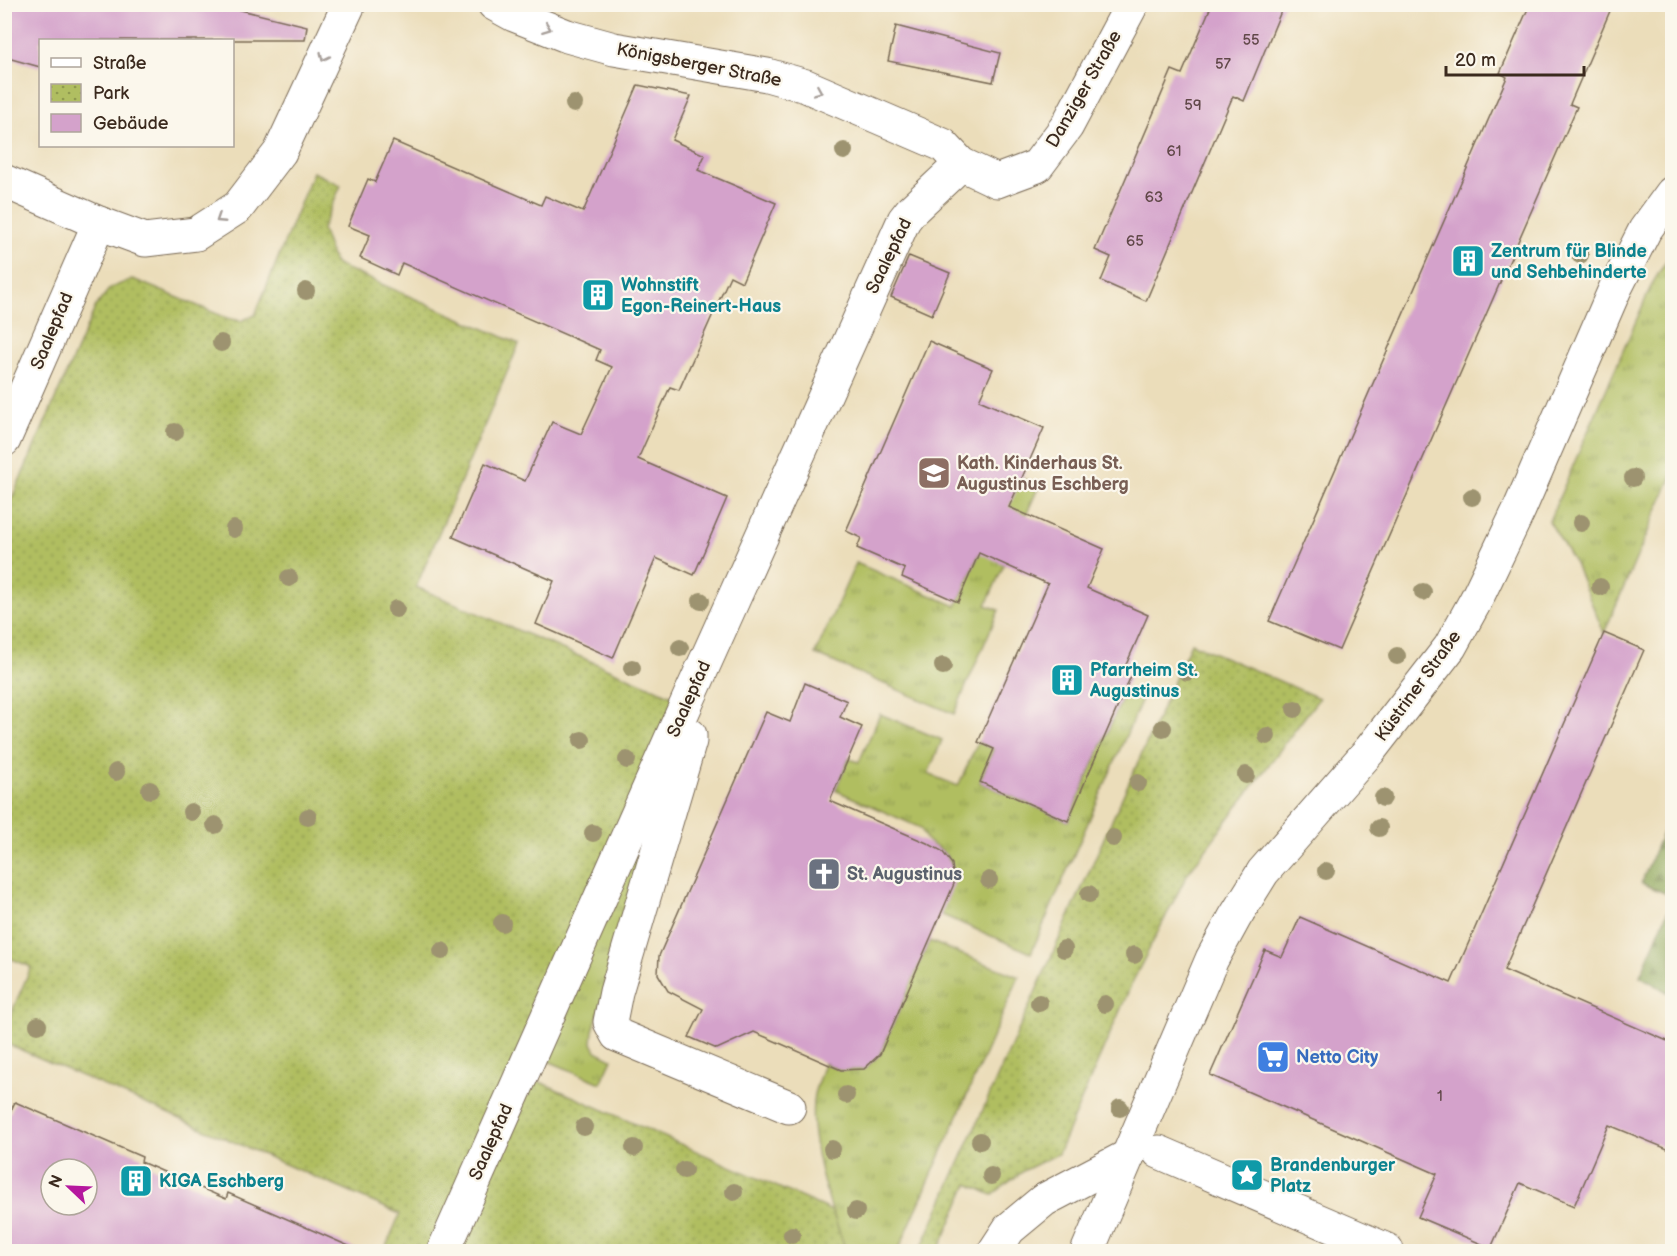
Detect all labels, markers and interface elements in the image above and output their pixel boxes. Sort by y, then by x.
one-way arrow [541,21,552,33]
street label: Danziger Straße [1042,26,1126,151]
house number: 55 [1242,31,1260,50]
legend [39,39,234,147]
street label: Königsberger Straße [615,39,784,91]
scale bar [1446,39,1584,77]
text: 20 m [1455,50,1496,71]
one-way arrow [320,51,332,62]
text: Straße [93,53,147,74]
house number: 57 [1215,55,1232,74]
text: Park [93,83,129,104]
one-way arrow [812,84,823,96]
house number: 59 [1184,96,1202,115]
text: Gebäude [93,113,169,134]
house number: 61 [1167,142,1181,161]
house number: 63 [1145,188,1163,207]
one-way arrow [216,211,226,223]
street label: Saalepfad [862,215,916,297]
house number: 65 [1126,232,1144,251]
place label: Zentrum für Blinde und Sehbehinderte [1491,241,1647,283]
building icon: Zentrum für Blinde und Sehbehinderte [1450,243,1486,279]
place label: Wohnstift Egon-Reinert-Haus [621,275,781,317]
building icon: Wohnstift Egon-Reinert-Haus [580,277,616,313]
street label: Saalepfad [26,289,78,373]
place label: Kath. Kinderhaus St. Augustinus Eschberg [956,453,1129,495]
school or university icon: Kath. Kinderhaus St. Augustinus Eschberg [916,455,952,491]
street label: Küstriner Straße [1371,626,1465,745]
street label: Saalepfad [663,657,715,741]
place label: Pfarrheim St. Augustinus [1089,660,1198,702]
building icon: Pfarrheim St. Augustinus [1049,662,1085,698]
church icon: St. Augustinus [806,856,842,892]
place label: St. Augustinus [847,864,962,885]
supermarket icon: Netto City [1255,1039,1291,1075]
place label: Netto City [1296,1047,1379,1068]
house number: 1 [1437,1087,1443,1106]
street label: Saalepfad [465,1100,517,1184]
place label: Brandenburger Platz [1270,1155,1396,1197]
north arrow [39,1157,99,1217]
place icon: Brandenburger Platz [1229,1157,1265,1193]
building icon: KIGA Eschberg [118,1163,154,1199]
place label: KIGA Eschberg [159,1171,284,1192]
text: N [45,1172,68,1191]

